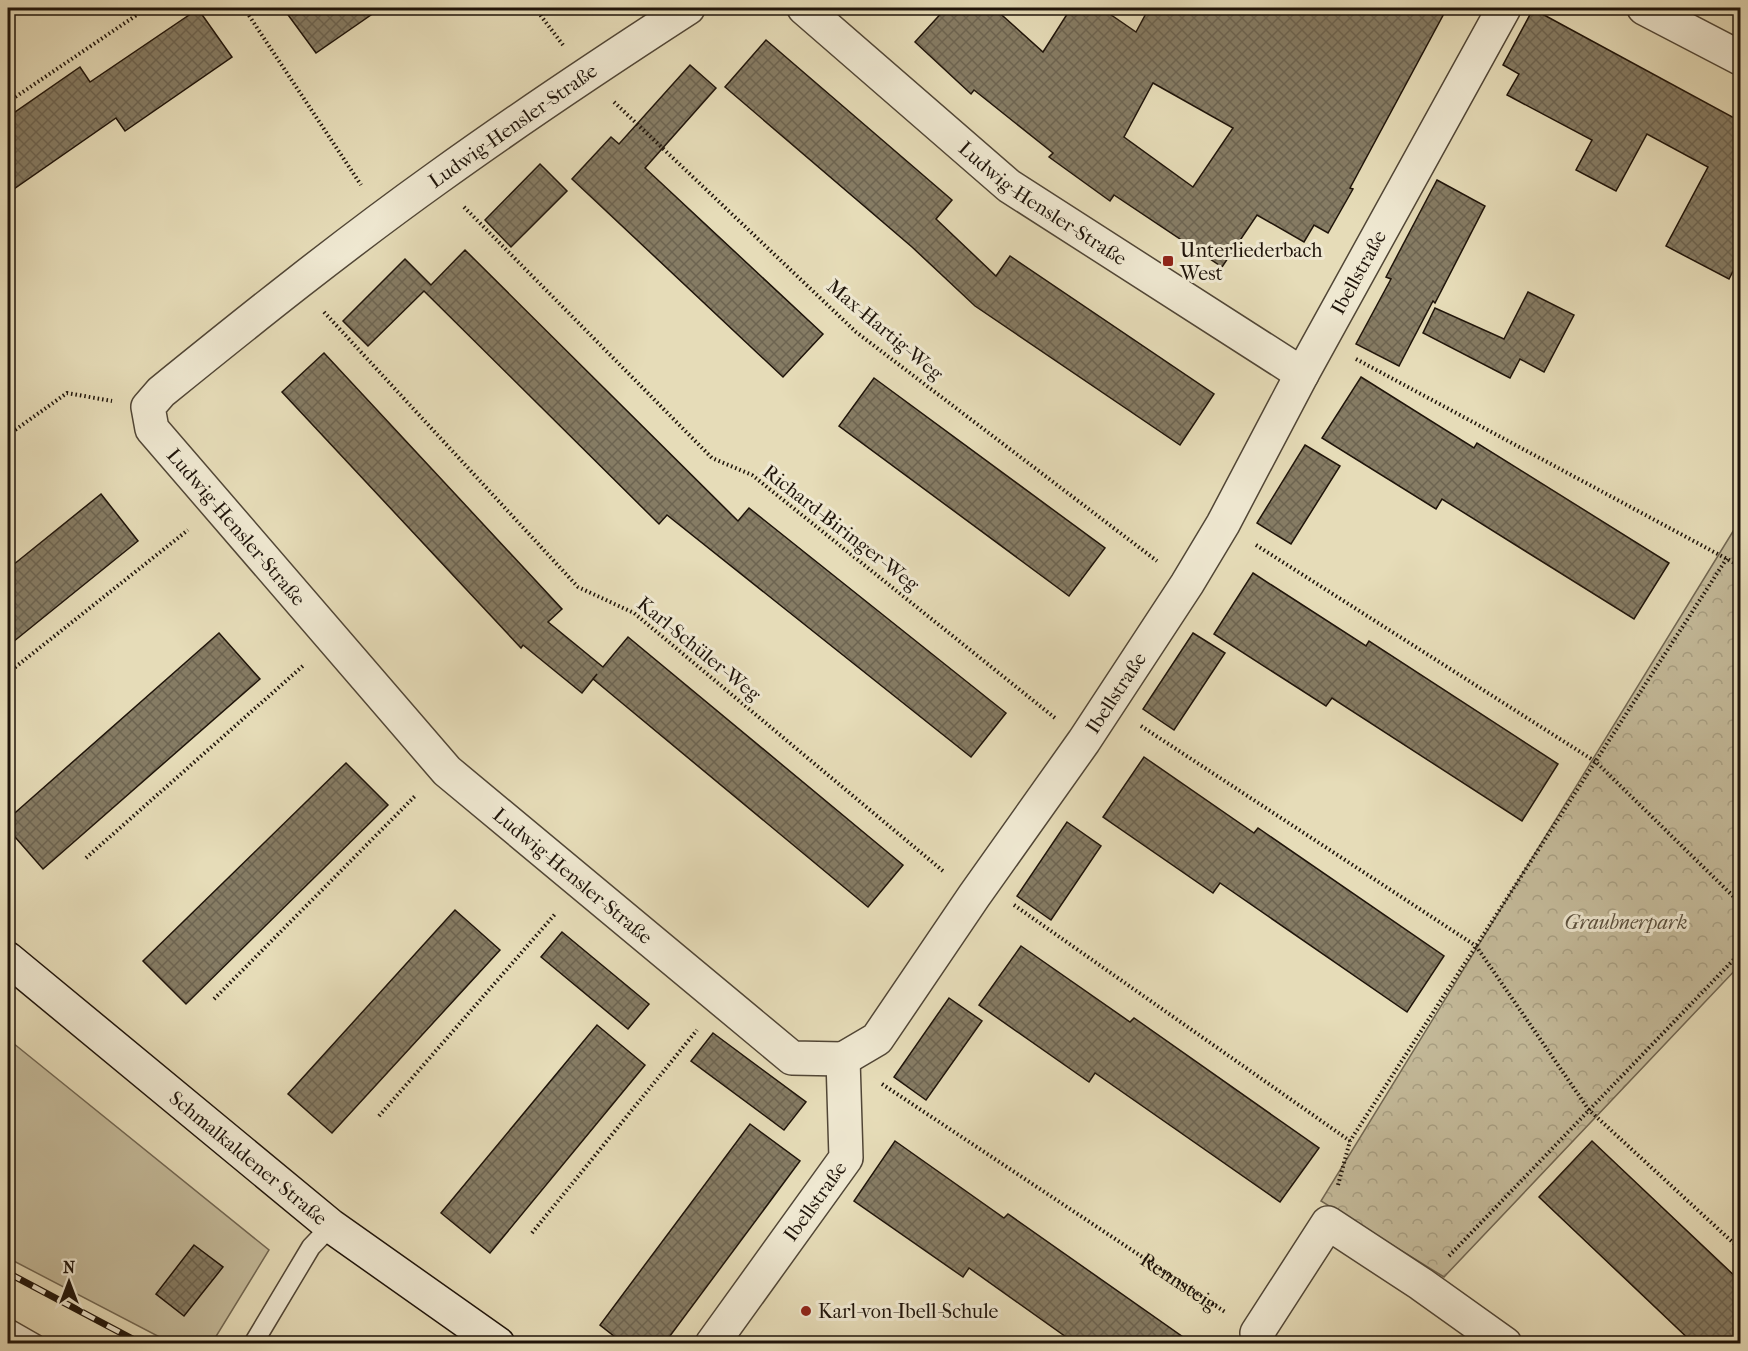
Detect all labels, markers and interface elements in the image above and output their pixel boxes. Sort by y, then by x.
street label: Ludwig-Hensler-Straße [424,59,602,193]
street label: Ludwig-Hensler-Straße [954,136,1131,270]
street label: Ibellstraße [1326,226,1391,318]
place label: Unterliederbach West [1179,239,1323,285]
marker: Unterliederbach West [1161,254,1175,268]
street label: Max-Hartig-Weg [822,275,948,385]
street label: Ludwig-Hensler-Straße [162,444,311,610]
street label: Richard-Biringer-Weg [758,460,924,596]
street label: Karl-Schüler-Weg [633,592,766,706]
street label: Ibellstraße [1081,648,1151,738]
street label: Ludwig-Hensler-Straße [489,803,657,949]
park label: Graubnerpark [1565,911,1687,934]
street label: Schmalkaldener Straße [165,1086,332,1230]
street label: Ibellstraße [779,1157,851,1245]
street label: Rennsteig [1136,1248,1223,1316]
north arrow [39,1252,99,1312]
text: N [63,1258,76,1277]
place label: Karl-von-Ibell-Schule [818,1300,999,1323]
marker: Karl-von-Ibell-Schule [799,1304,813,1318]

